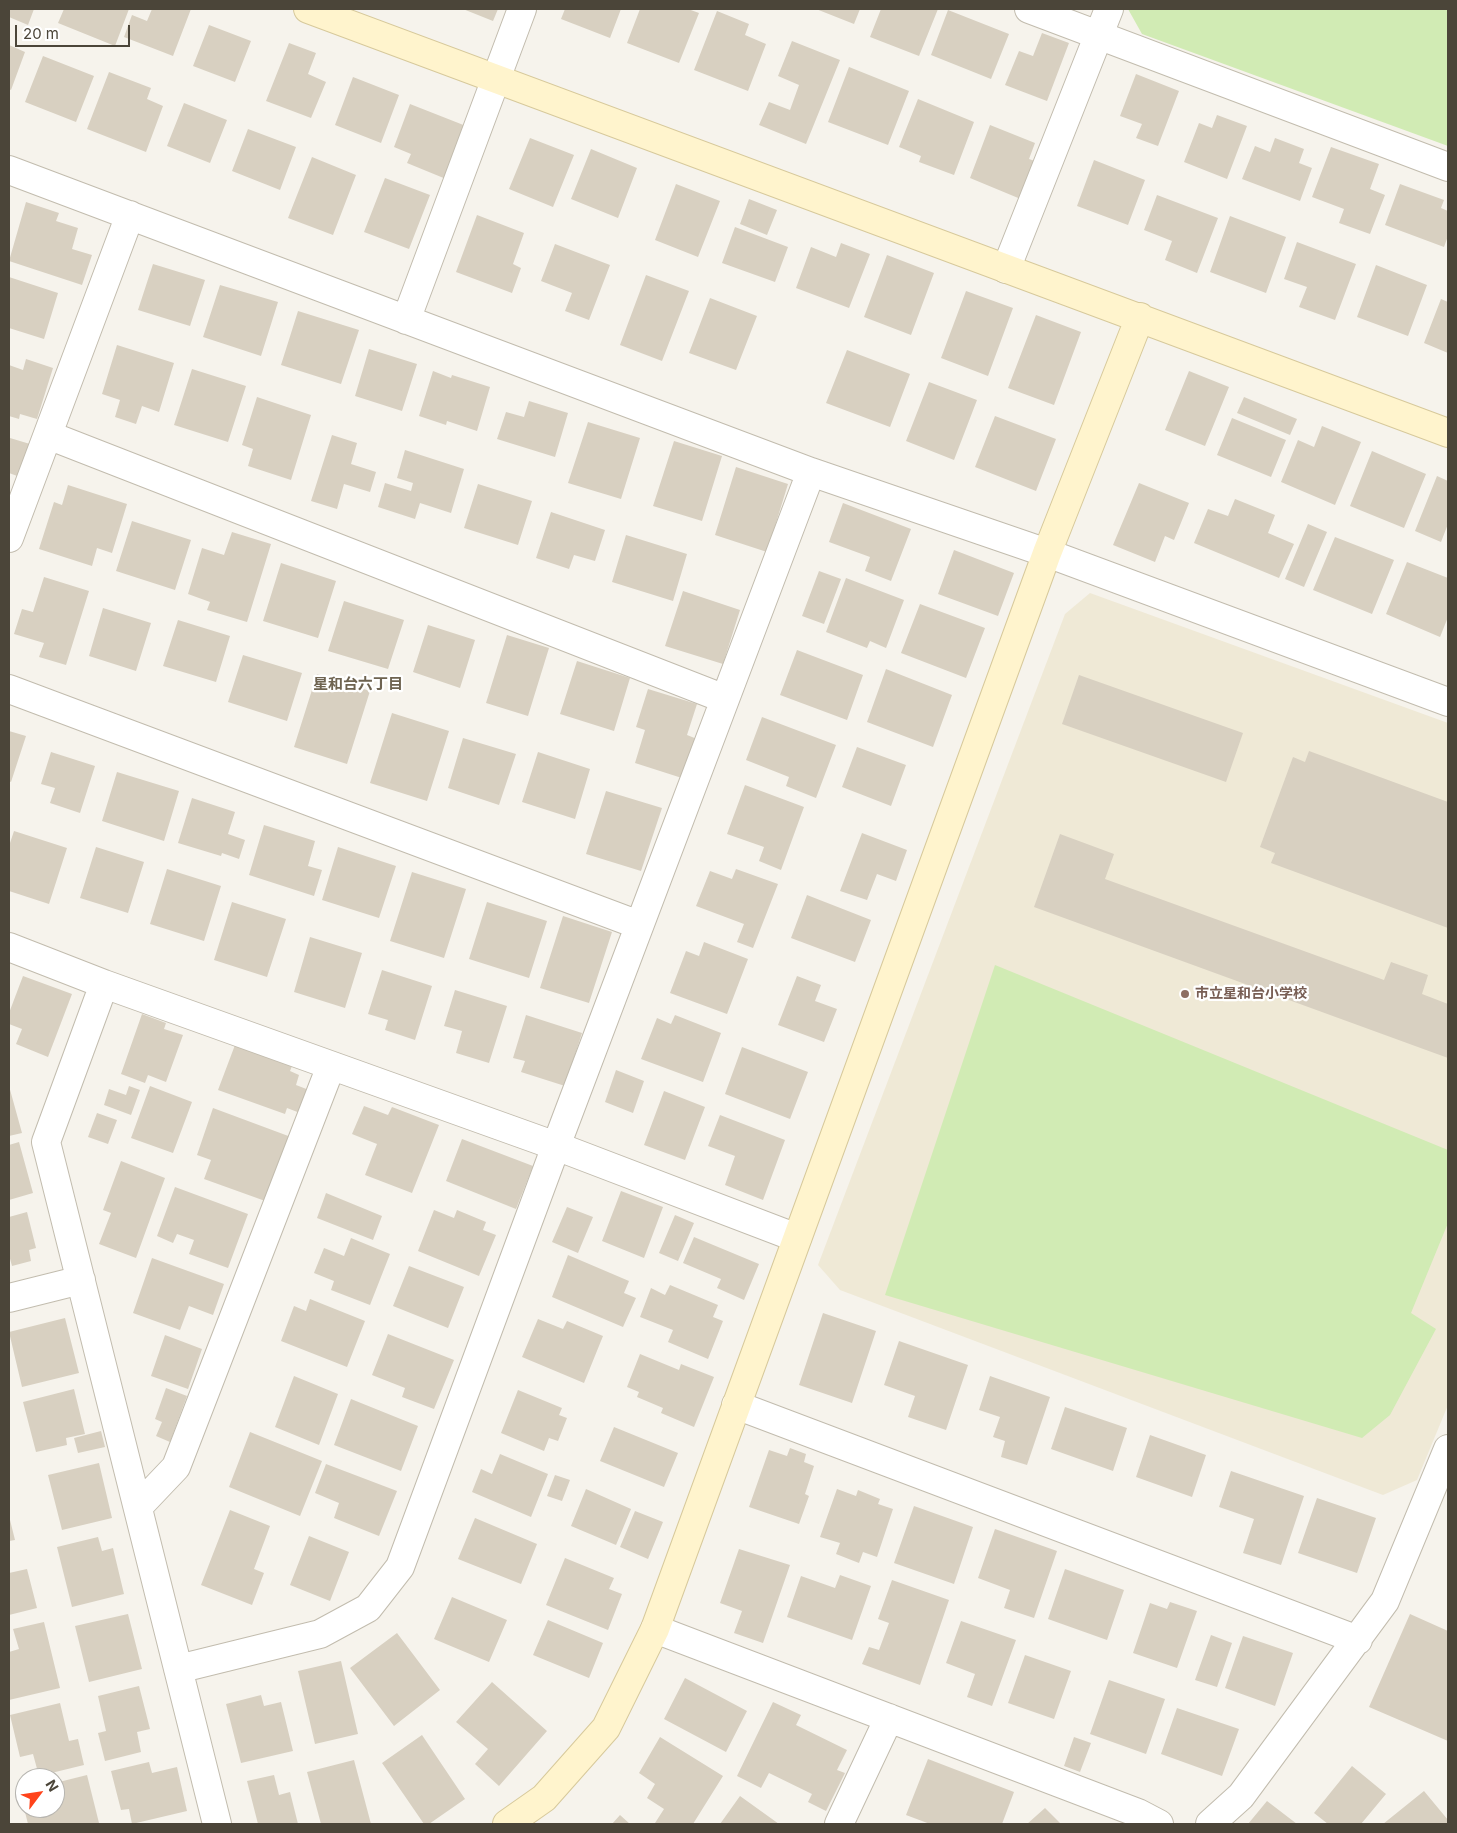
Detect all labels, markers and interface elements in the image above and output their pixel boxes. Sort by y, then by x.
scale bar [18,15,132,47]
text: 20 m [23,24,59,43]
district label: 星和台六丁目 [313,675,403,693]
place label: 市立星和台小学校 [1195,986,1307,1002]
marker: 市立星和台小学校 [1179,988,1191,1000]
north arrow [15,1768,65,1818]
text: N [42,1777,62,1794]

